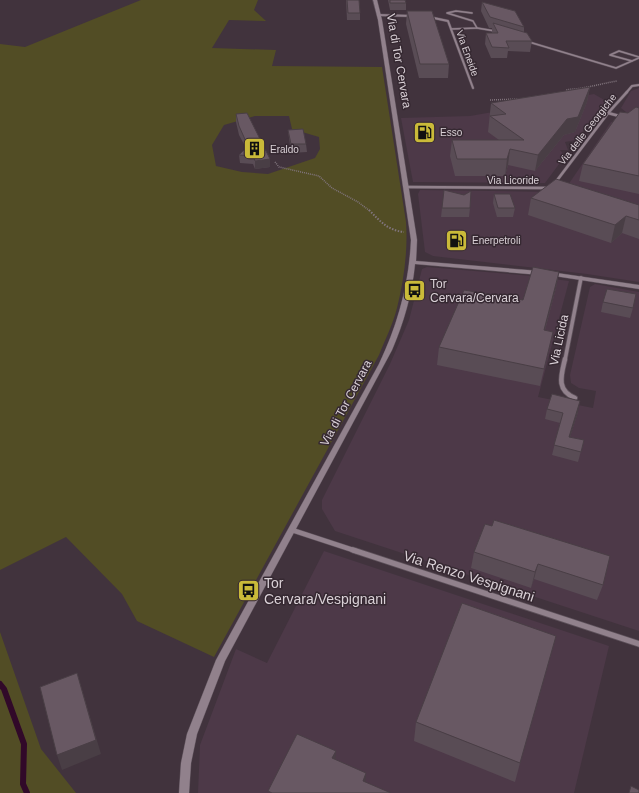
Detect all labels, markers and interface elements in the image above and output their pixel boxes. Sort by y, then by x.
street label: Via di Tor Cervara [384,13,414,110]
street label: Via Eneide [454,29,481,78]
street label: Via delle Georgiche [556,91,619,167]
fuel station icon: Esso [412,119,438,145]
place label: Esso [440,127,463,138]
building icon: Eraldo [241,136,267,162]
place label: Eraldo [270,144,299,155]
street label: Via Licoride [487,175,539,186]
fuel station icon: Enerpetroli [444,227,470,253]
place label: Enerpetroli [472,235,520,246]
place label: Tor Cervara/Cervara [430,277,519,305]
bus stop icon: Tor Cervara/Cervara [402,278,428,304]
street label: Via Licida [547,313,571,367]
street label: Via di Tor Cervara [317,357,375,448]
street label: Via Renzo Vespignani [402,547,536,605]
place label: Tor Cervara/Vespignani [264,575,386,607]
bus stop icon: Tor Cervara/Vespignani [235,578,261,604]

